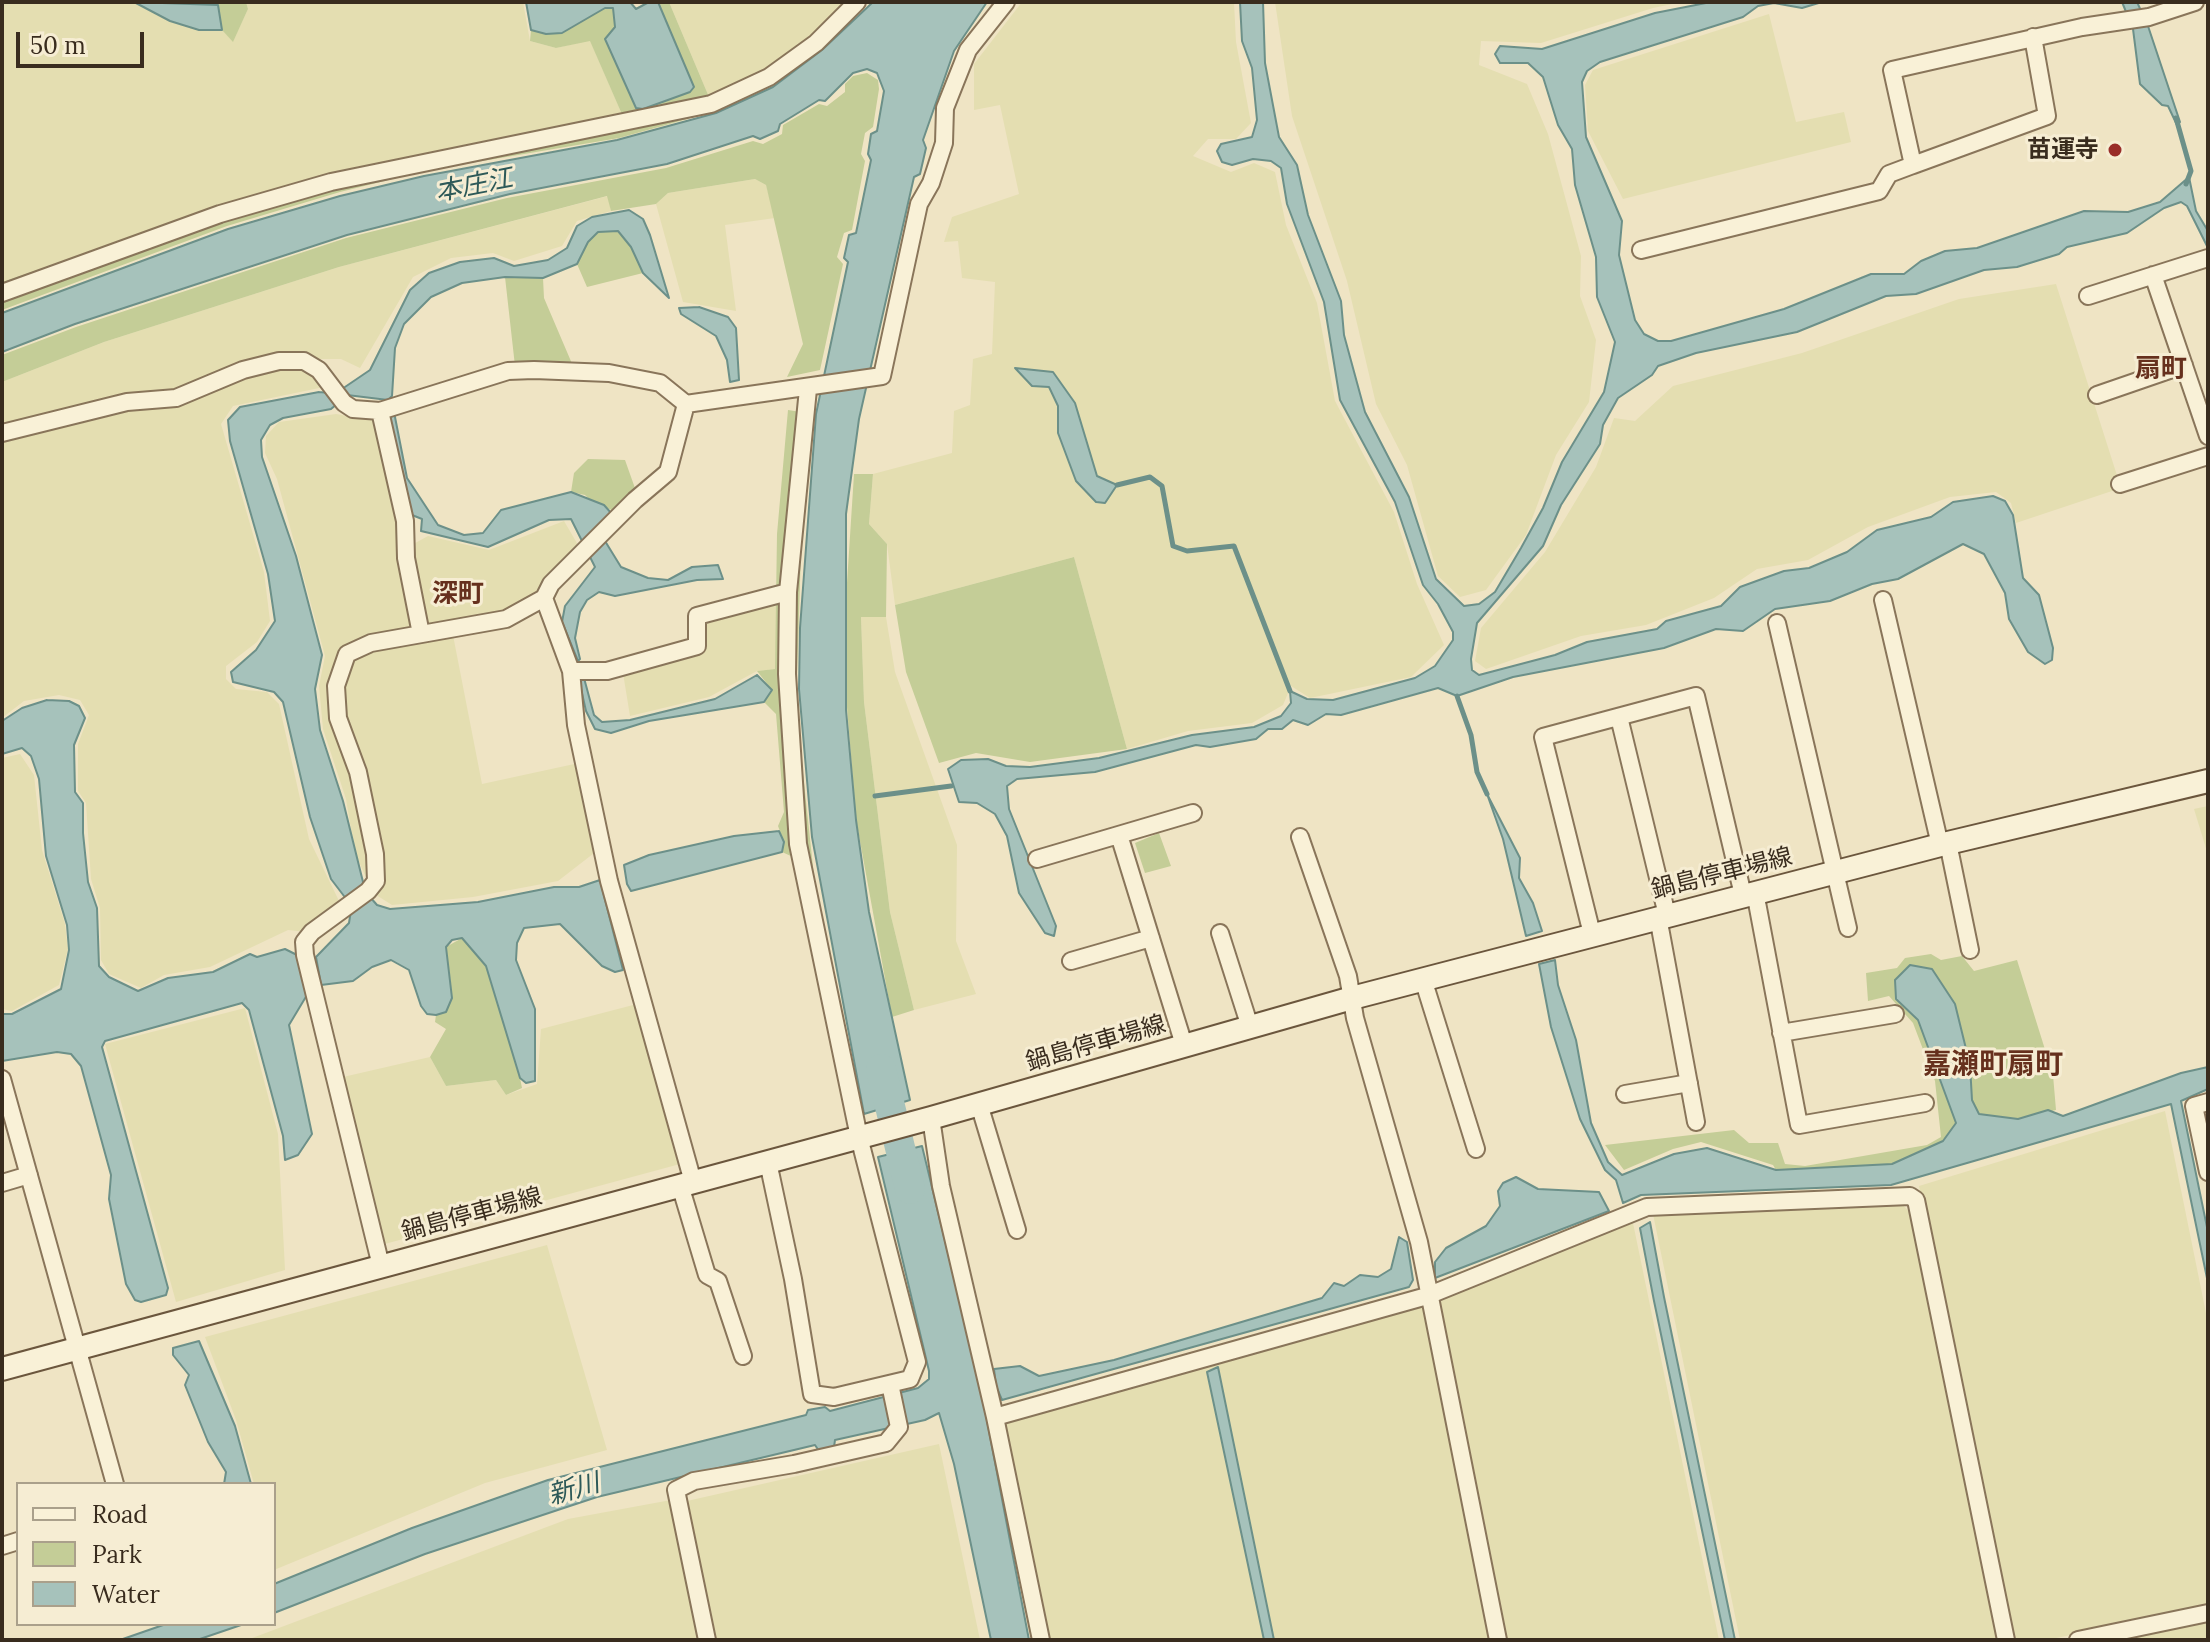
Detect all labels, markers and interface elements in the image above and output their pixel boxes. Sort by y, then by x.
scale bar [20,16,148,66]
text: 50 m [30,30,86,61]
place label: 苗運寺 [2027,136,2099,164]
marker: 苗運寺 [2106,141,2124,159]
water label: 本庄江 [433,163,515,209]
district label: 扇町 [2135,354,2187,386]
district label: 深町 [432,579,484,611]
street label: 鍋島停車場線 [1649,843,1795,905]
street label: 鍋島停車場線 [1023,1010,1169,1078]
district label: 嘉瀬町扇町 [1923,1048,2063,1082]
street label: 鍋島停車場線 [399,1182,545,1248]
water label: 新川 [545,1468,603,1512]
legend [16,1482,276,1626]
text: Road [92,1499,148,1530]
text: Park [92,1539,142,1570]
text: Water [92,1579,160,1610]

